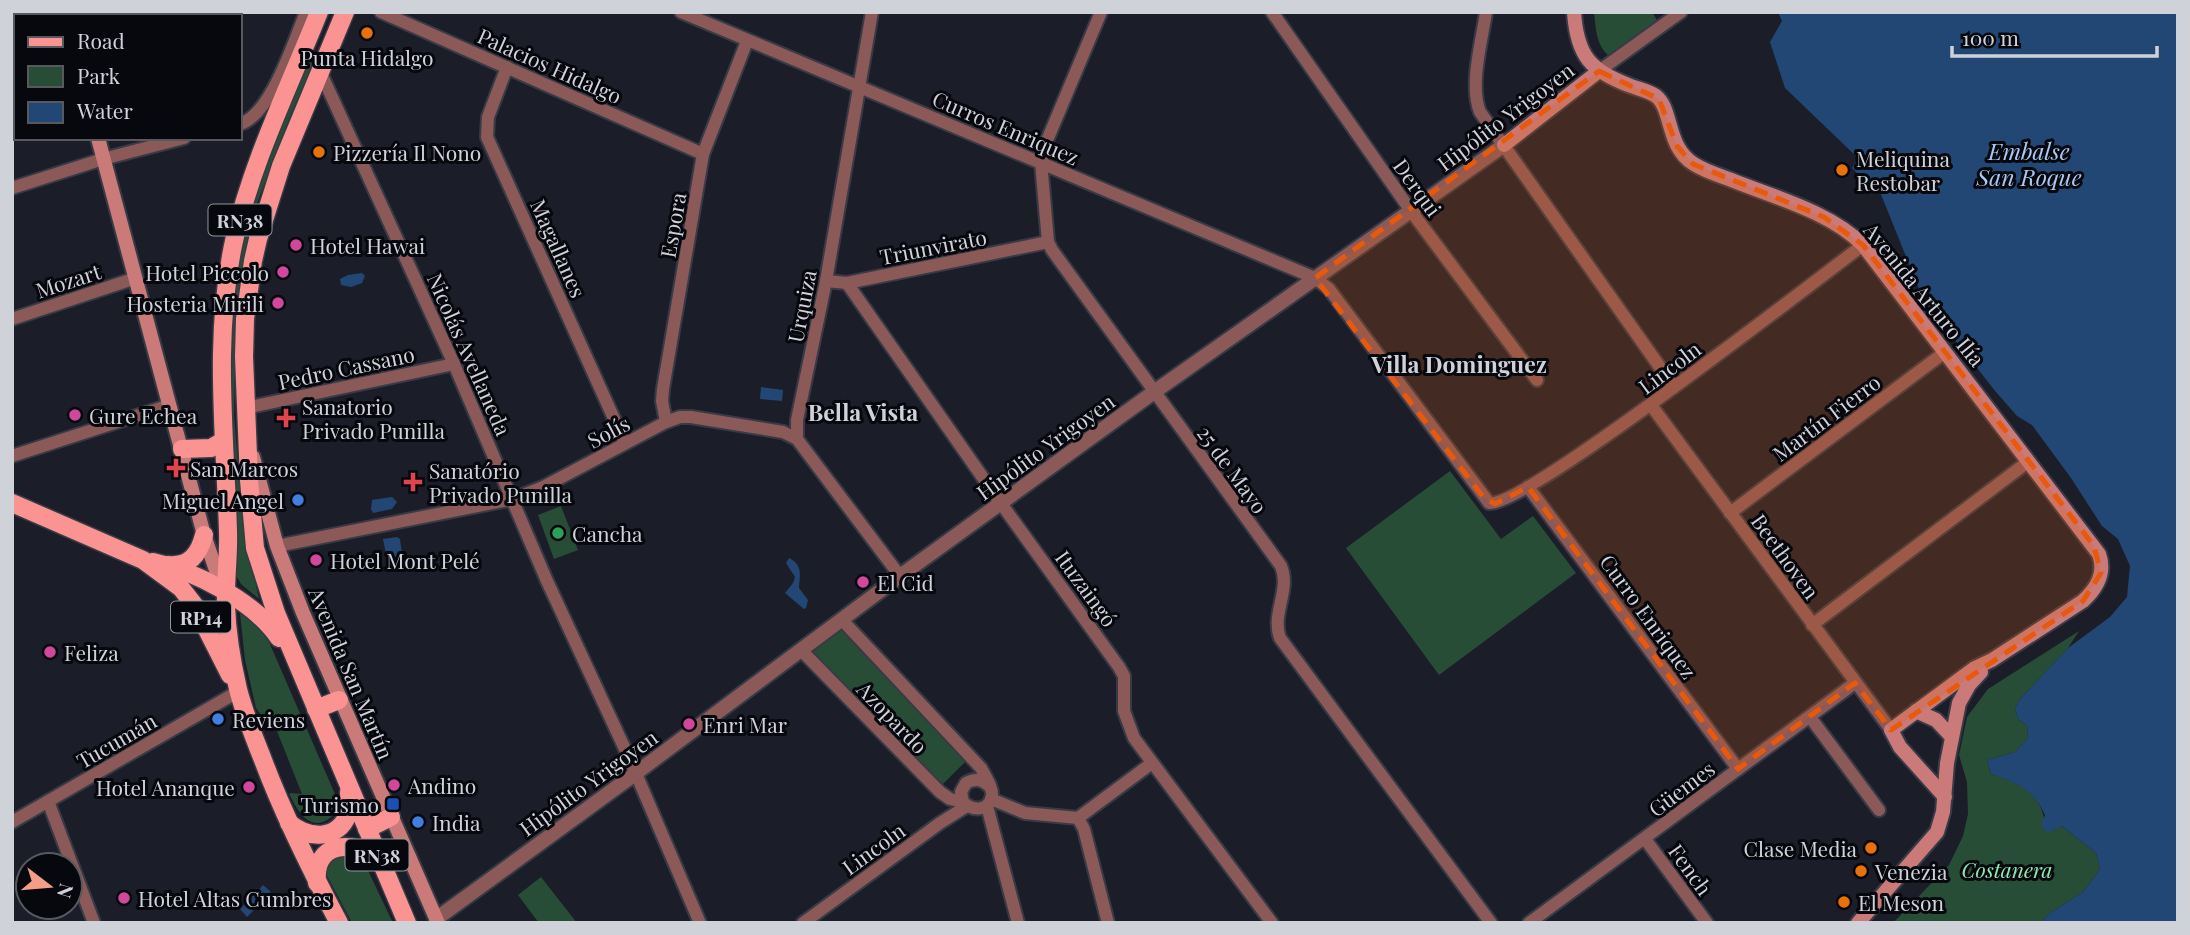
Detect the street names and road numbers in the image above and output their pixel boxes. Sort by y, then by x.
street label: Palacios Hidalgo [474,21,626,109]
street label: Hipólito Yrigoyen [1431,55,1579,177]
street label: Curros Enriquez [928,84,1084,170]
street label: Derqui [1388,153,1448,221]
street label: Espora [653,190,692,260]
street label: Magallanes [525,194,593,302]
road number: RN38 [208,204,272,235]
street label: Avenida Arturo Ilía [1858,216,1992,372]
street label: Triunvirato [877,222,989,270]
street label: Mozart [32,256,105,304]
street label: Urquiza [780,267,822,345]
street label: Nicolás Avellaneda [422,268,519,440]
street label: Lincoln [1632,334,1706,400]
street label: Pedro Cassano [275,339,417,395]
street label: Martín Fierro [1767,367,1885,467]
street label: Hipólito Yrigoyen [970,386,1120,506]
street label: Solís [582,408,634,454]
street label: 25 de Mayo [1192,419,1274,519]
street label: Beethoven [1746,508,1827,605]
street label: Ituzaingó [1050,544,1124,632]
street label: Curro Enriquez [1594,548,1704,684]
street label: Avenida San Martín [303,582,401,764]
road number: RP14 [171,602,231,632]
street label: Azopardo [851,674,934,759]
street label: Tucumán [71,706,161,774]
street label: Hipólito Yrigoyen [513,722,663,842]
street label: Güemes [1642,754,1720,822]
street label: Lincoln [836,816,910,880]
street label: Fench [1663,838,1720,901]
road number: RN38 [346,840,408,870]

